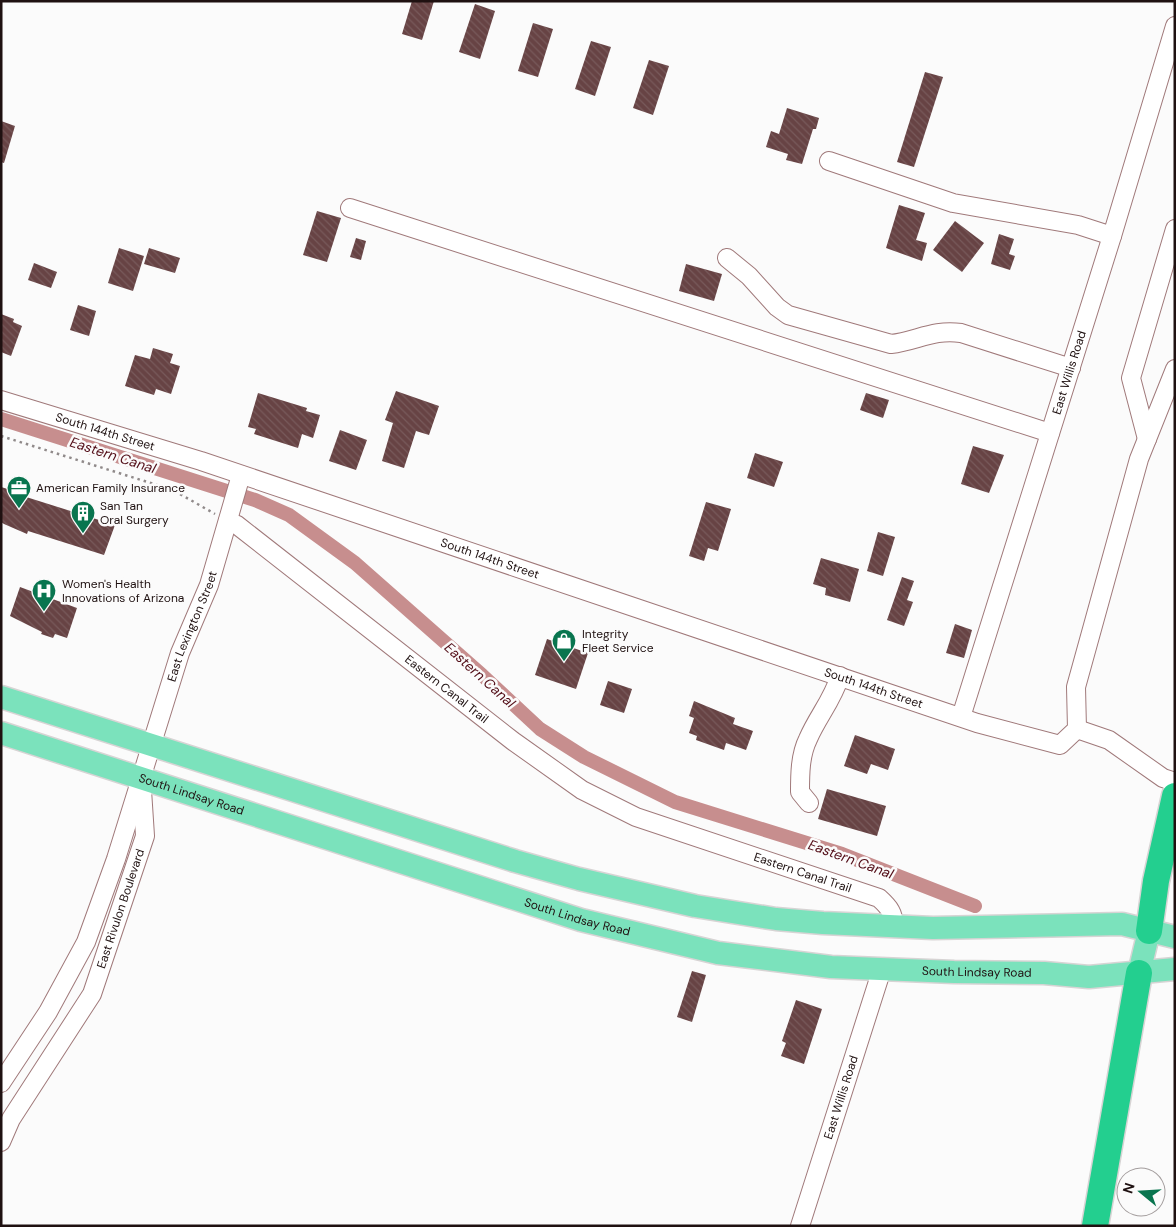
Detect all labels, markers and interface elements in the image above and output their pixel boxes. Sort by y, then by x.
street label: East Willis Road [1048,329,1090,416]
street label: South 144th Street [54,409,157,455]
water label: Eastern Canal [68,433,159,478]
office icon: American Family Insurance [6,475,32,509]
place label: American Family Insurance [36,480,185,496]
place label: San Tan Oral Surgery [100,498,169,528]
building icon: San Tan Oral Surgery [70,500,96,534]
street label: South 144th Street [439,534,542,583]
street label: East Lexington Street [164,569,221,684]
place label: Women's Health Innovations of Arizona [62,576,184,606]
hospital icon: Women's Health Innovations of Arizona [31,578,57,612]
place label: Integrity Fleet Service [582,626,654,656]
shop icon: Integrity Fleet Service [551,628,577,662]
water label: Eastern Canal [441,638,520,712]
street label: Eastern Canal Trail [401,651,492,727]
street label: South 144th Street [822,664,925,712]
street label: South Lindsay Road [137,770,246,819]
water label: Eastern Canal [806,835,897,883]
street label: East Rivulon Boulevard [93,847,148,970]
street label: Eastern Canal Trail [752,849,854,896]
street label: South Lindsay Road [522,894,632,940]
street label: South Lindsay Road [922,963,1032,981]
street label: East Willis Road [820,1054,862,1141]
north arrow [1116,1167,1166,1217]
text: N [1118,1180,1139,1196]

